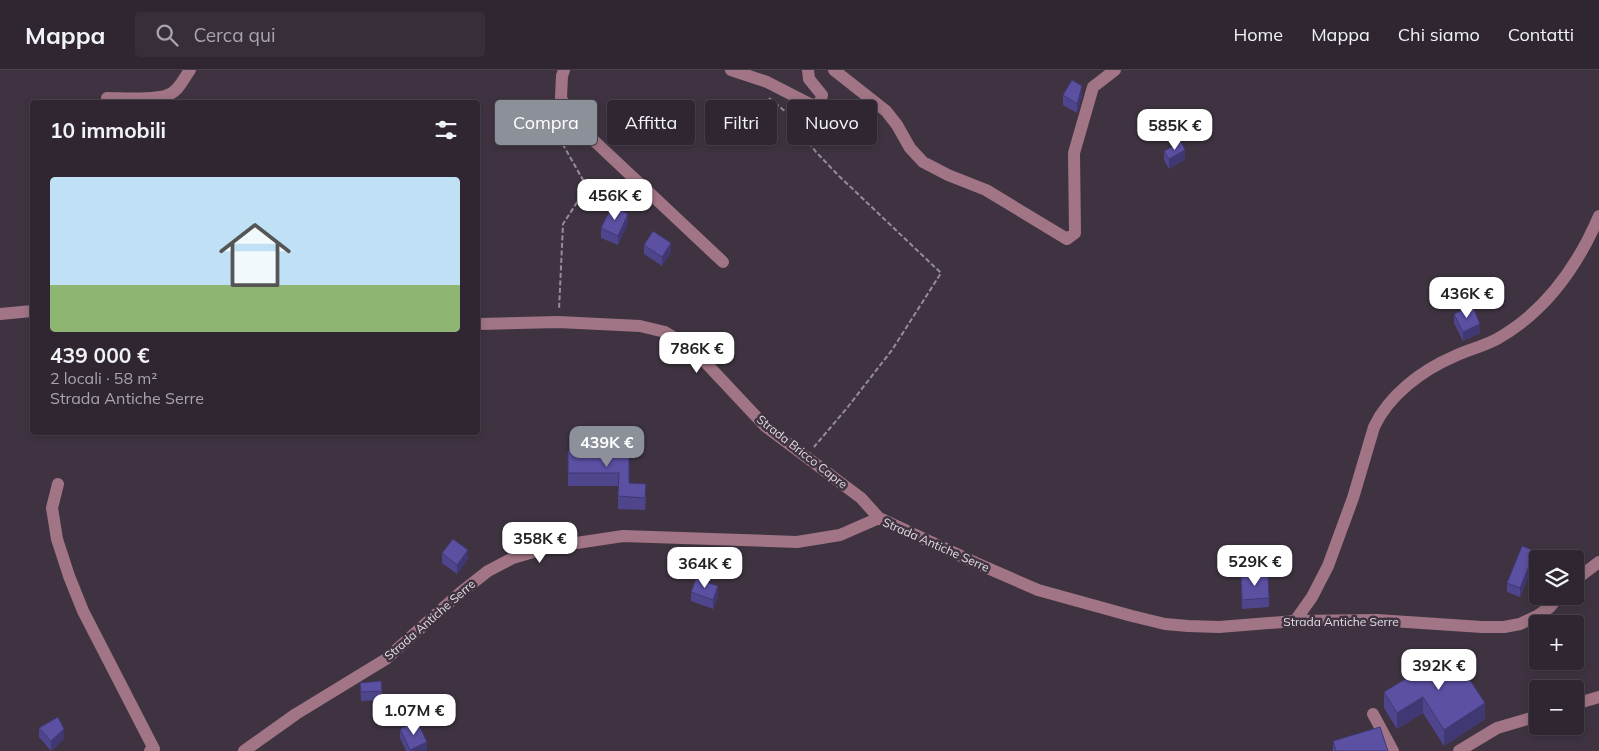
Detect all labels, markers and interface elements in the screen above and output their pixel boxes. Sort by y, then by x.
search box [135,12,485,57]
text: Mappa [25,20,105,50]
icon: search [153,21,181,49]
text: Cerca qui [193,23,275,47]
text: Home [1233,23,1283,46]
text: Mappa [1311,23,1370,46]
text: Chi siamo [1398,23,1480,46]
text: Contatti [1508,23,1574,46]
chip: Compra [495,100,597,145]
chip: Affitta [607,100,695,145]
chip: Filtri [705,100,777,145]
chip: Nuovo [787,100,877,145]
pin: 585K € [1134,108,1216,151]
text: 585K € [1148,115,1202,135]
icon: filters [432,116,460,144]
text: 10 immobili [50,117,166,143]
pin: 456K € [574,178,656,221]
text: 456K € [588,185,642,205]
icon: home [210,210,300,300]
pin: 436K € [1426,276,1508,319]
text: 436K € [1440,283,1494,303]
pin: 786K € [656,332,738,374]
text: 786K € [670,338,724,358]
text: 439 000 € [50,342,150,368]
text: 2 locali · 58 m² [50,368,157,388]
text: Strada Antiche Serre [50,388,204,408]
street label: Strada Bricco Capre [754,412,851,492]
pin: 439K € [566,426,648,468]
text: 439K € [580,432,634,452]
street label: Strada Antiche Serre [880,514,992,575]
pin: 358K € [499,522,581,564]
text: 358K € [513,528,567,548]
pin: 529K € [1214,544,1296,587]
pin: 364K € [664,546,746,589]
map controls [1529,550,1584,735]
button: layers [1529,550,1584,605]
text: 529K € [1228,551,1282,571]
text: 364K € [678,553,732,573]
street label: Strada Antiche Serre [381,576,478,663]
street label: Strada Antiche Serre [1283,614,1399,629]
button: + [1529,615,1584,670]
pin: 392K € [1398,648,1480,691]
text: 392K € [1412,655,1466,675]
button: − [1529,680,1584,735]
pin: 1.07M € [368,694,460,736]
text: 1.07M € [384,700,444,720]

